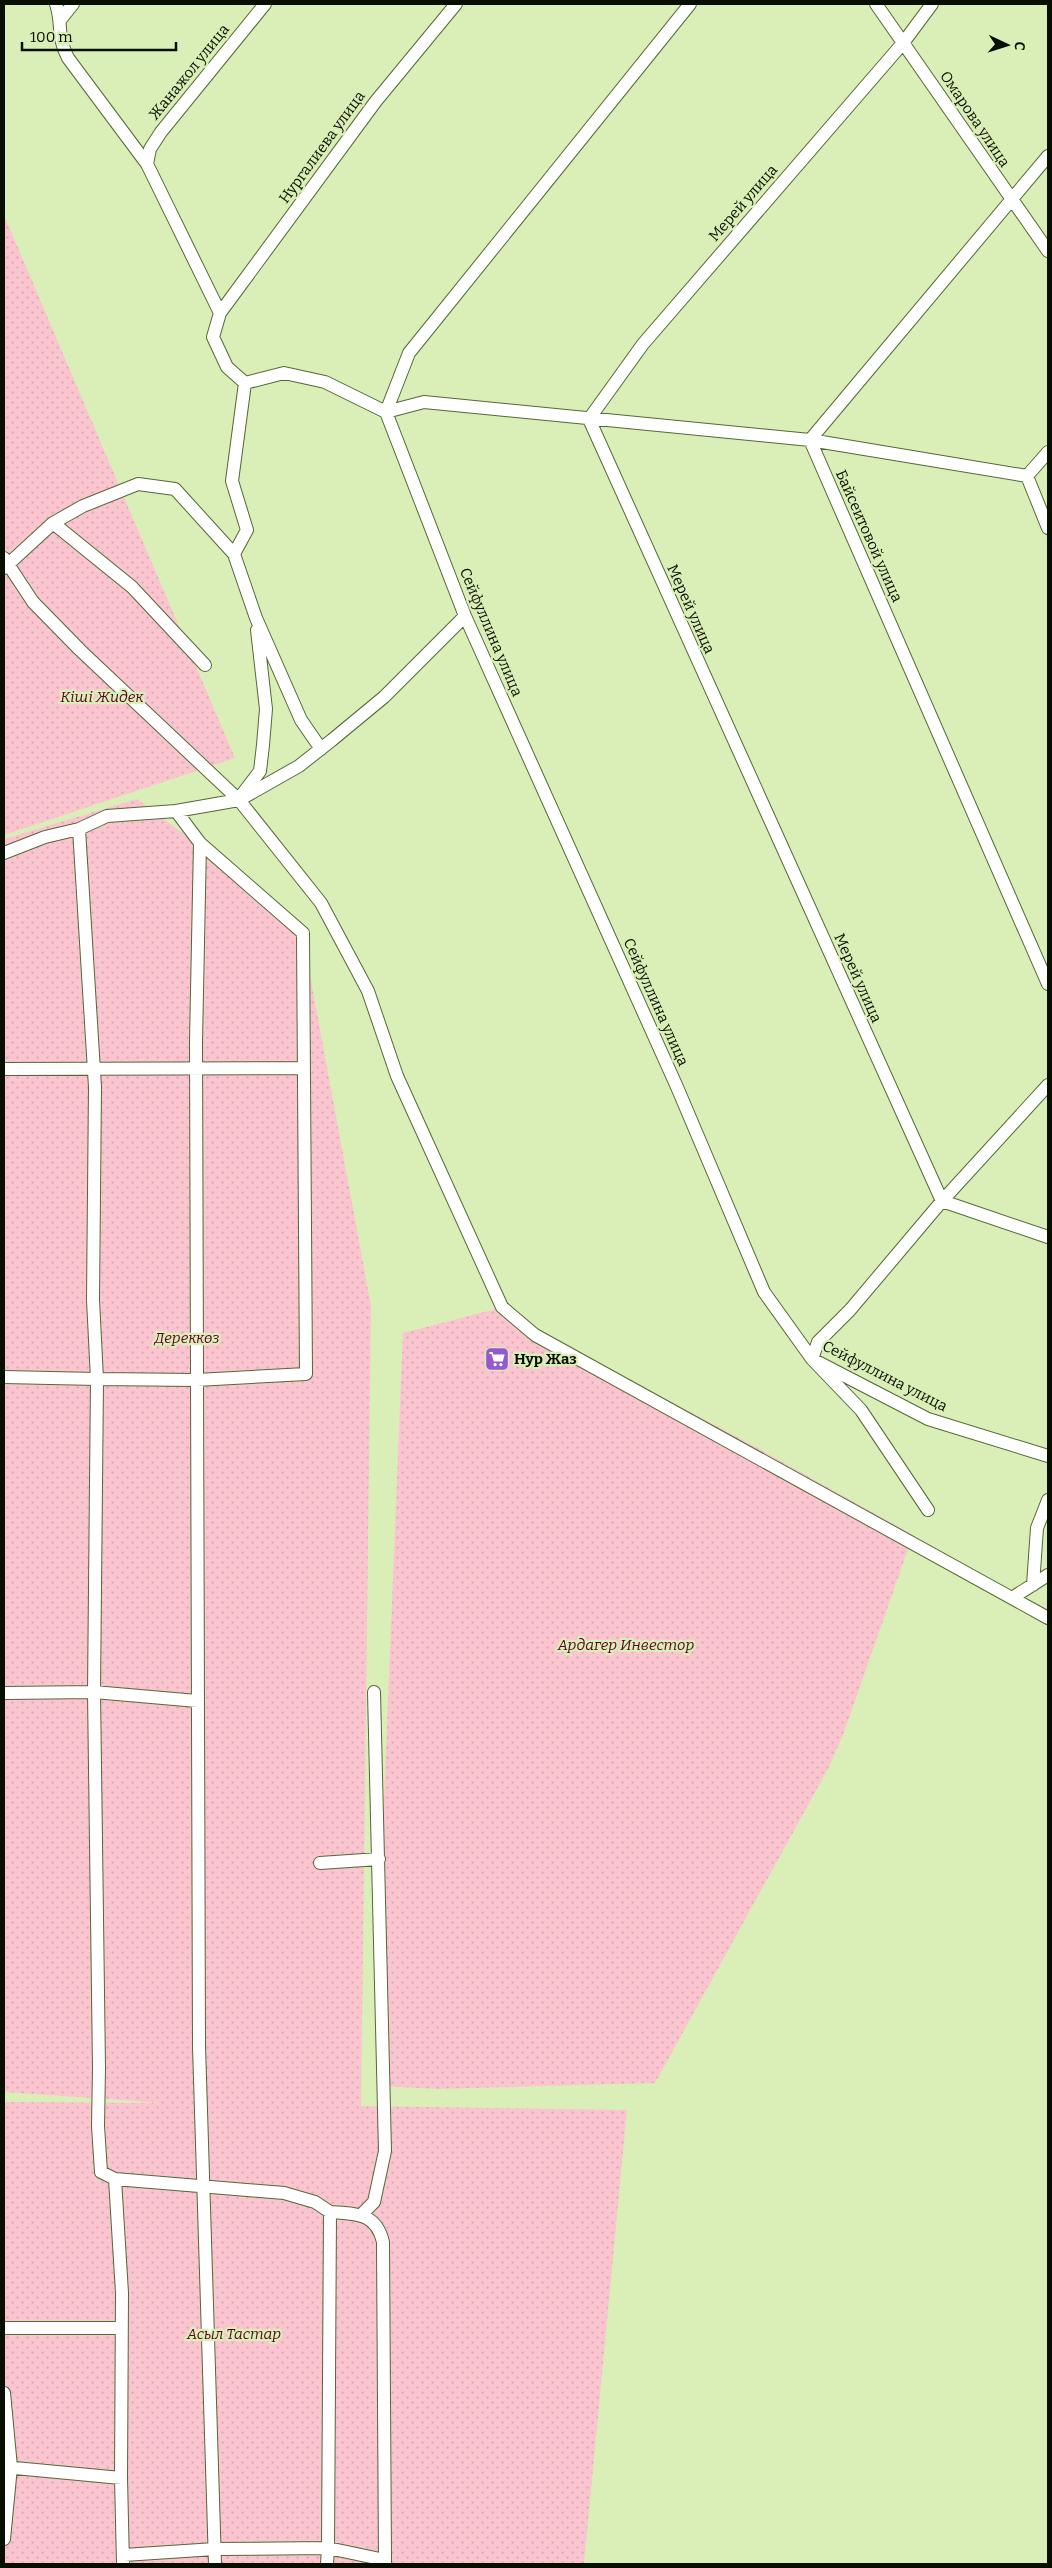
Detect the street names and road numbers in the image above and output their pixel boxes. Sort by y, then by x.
street label: Жанажол улица [145,21,233,123]
street label: Омарова улица [936,68,1014,170]
street label: Нургалиева улица [275,87,369,207]
street label: Мерей улица [705,161,781,245]
street label: Байсеитовой улица [832,467,906,605]
street label: Мерей улица [663,562,719,656]
street label: Сейфуллина улица [456,565,526,699]
street label: Мерей улица [830,931,886,1025]
street label: Сейфуллина улица [620,935,692,1069]
street label: Сейфуллина улица [819,1337,951,1415]

